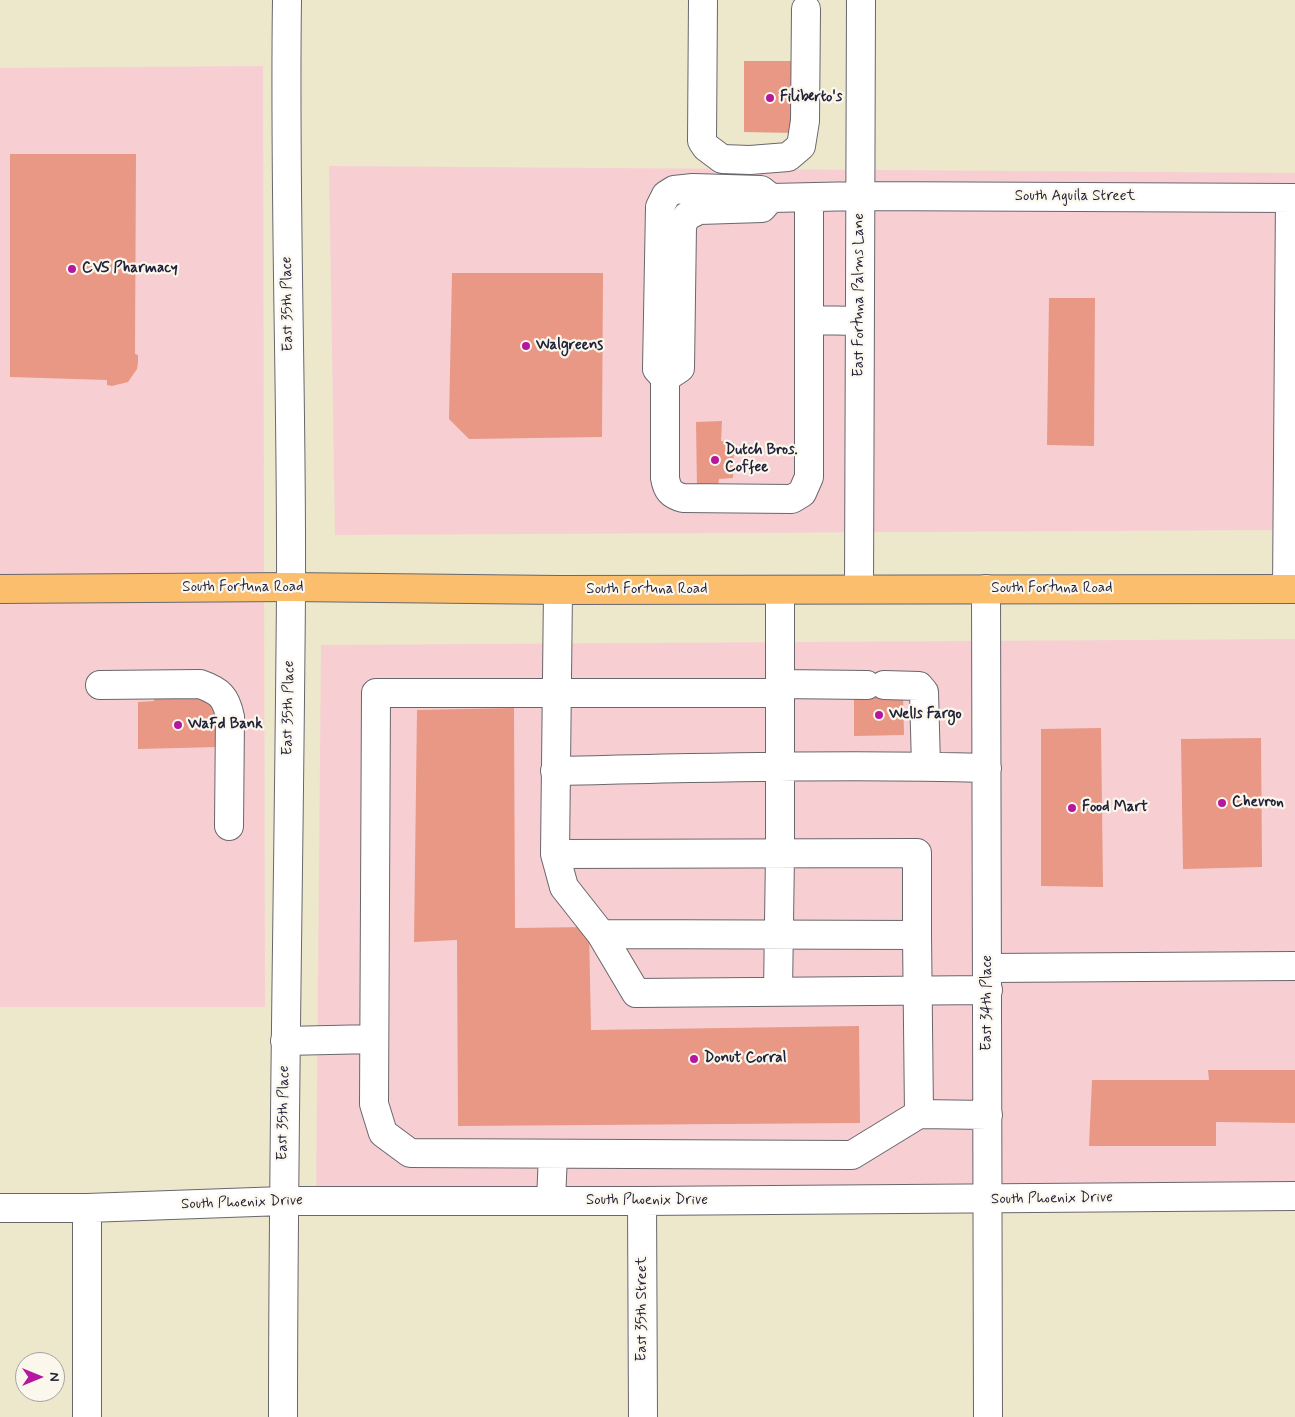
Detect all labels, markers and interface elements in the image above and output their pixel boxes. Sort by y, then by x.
place label: Filiberto's [780,89,842,107]
marker: Filiberto's [764,92,776,104]
street label: South Aguila Street [1015,188,1135,206]
street label: East Fortuna Palms Lane [851,213,869,377]
street label: East 35th Place [278,256,298,352]
place label: CVS Pharmacy [82,260,178,278]
marker: CVS Pharmacy [66,263,78,275]
place label: Walgreens [536,337,603,355]
marker: Walgreens [520,340,532,352]
place label: Dutch Bros. Coffee [725,442,798,477]
marker: Dutch Bros. Coffee [709,454,721,466]
street label: South Fortuna Road [182,579,304,597]
street label: South Fortuna Road [991,580,1113,598]
street label: South Fortuna Road [586,581,708,599]
street label: East 35th Place [279,660,299,756]
place label: Wells Fargo [889,706,962,724]
marker: Wells Fargo [873,709,885,721]
place label: WaFd Bank [188,716,263,734]
marker: WaFd Bank [172,719,184,731]
place label: Chevron [1232,794,1284,812]
marker: Chevron [1216,797,1228,809]
place label: Food Mart [1082,799,1148,817]
marker: Food Mart [1066,802,1078,814]
street label: East 34th Place [979,955,997,1051]
place label: Donut Corral [704,1050,786,1068]
marker: Donut Corral [688,1053,700,1065]
street label: East 35th Place [274,1065,294,1161]
street label: South Phoenix Drive [991,1189,1113,1209]
street label: South Phoenix Drive [181,1192,303,1214]
street label: South Phoenix Drive [586,1192,708,1210]
street label: East 35th Street [634,1257,652,1361]
north arrow [15,1352,65,1402]
text: N [45,1372,63,1382]

